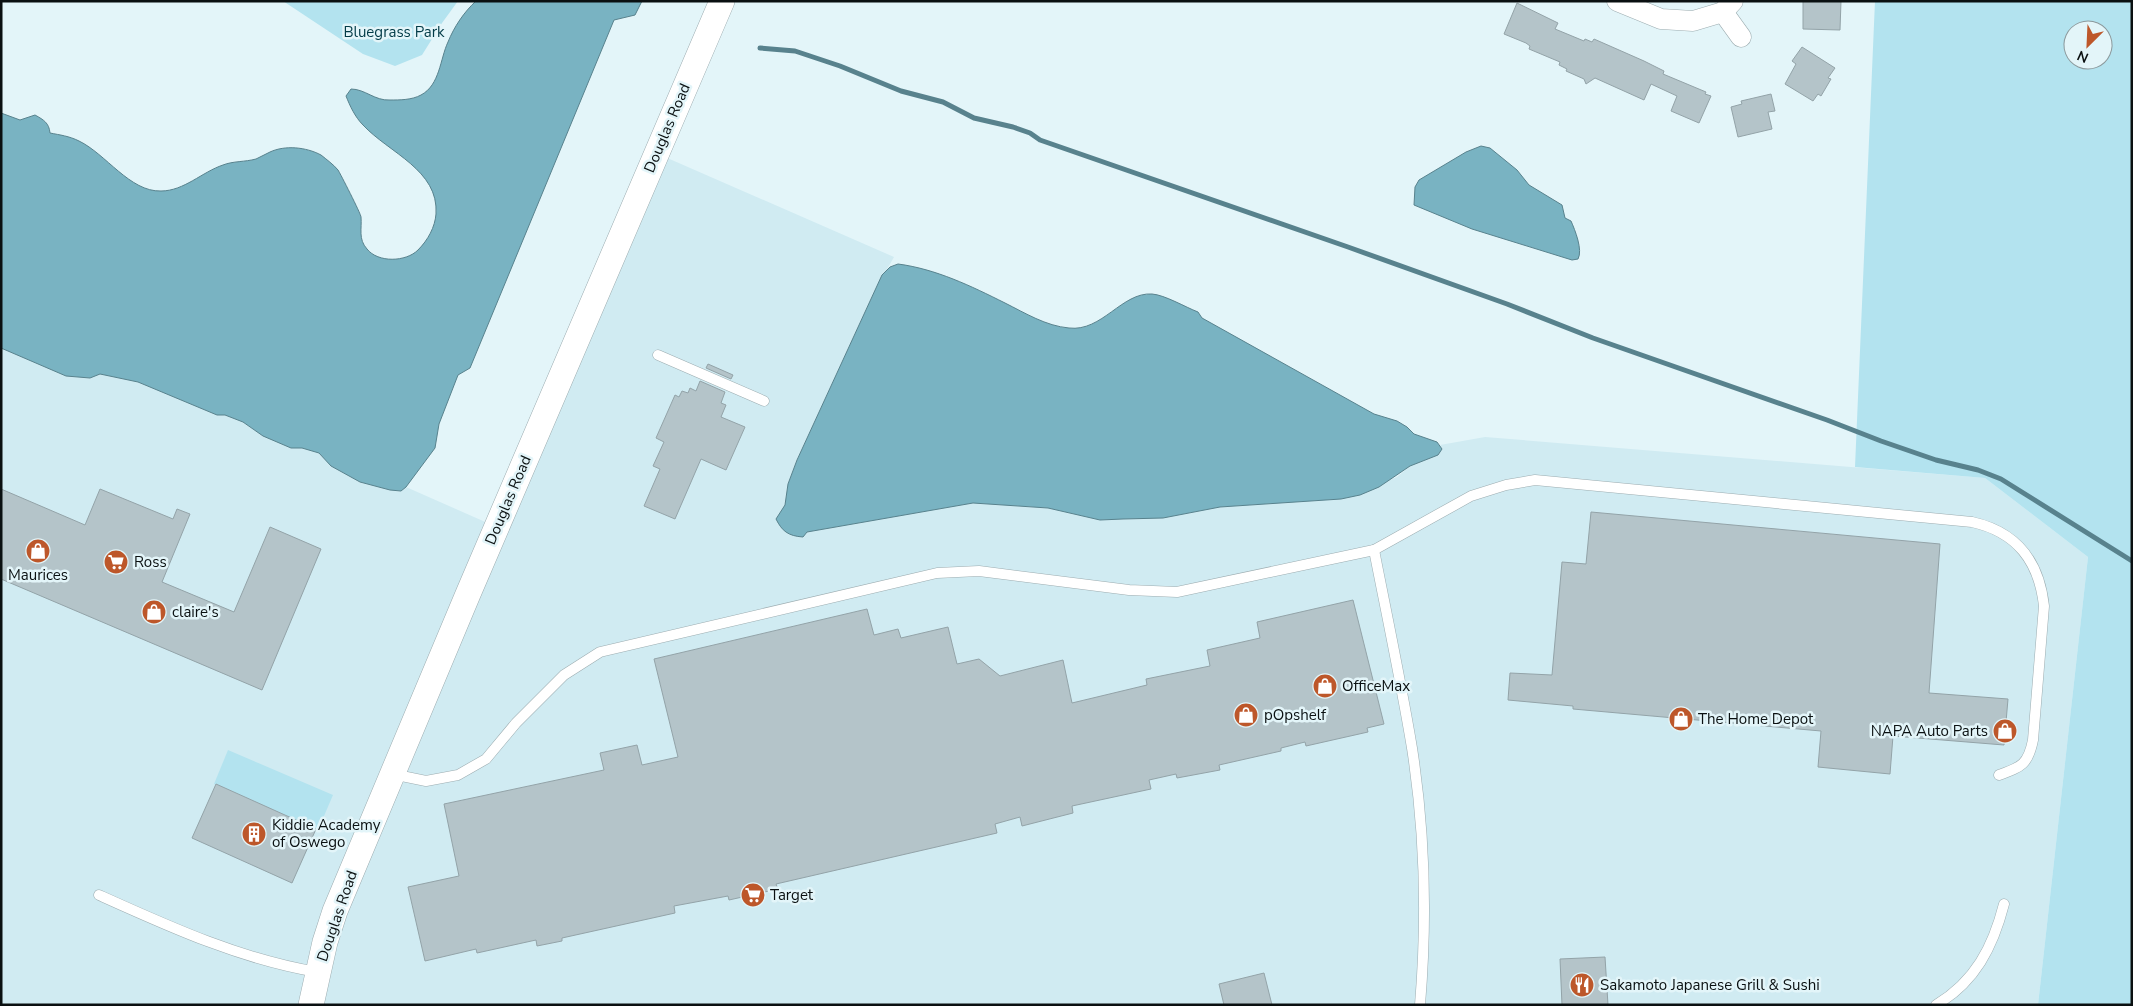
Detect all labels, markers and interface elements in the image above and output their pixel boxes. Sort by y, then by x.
north arrow [2063,20,2113,70]
park label: Bluegrass Park [343,22,445,42]
text: N [2074,46,2092,67]
street label: Douglas Road [639,80,695,176]
street label: Douglas Road [480,452,536,548]
shop icon: Maurices [25,538,51,564]
supermarket icon: Ross [103,549,129,575]
place label: Ross [134,552,167,572]
place label: Maurices [8,565,68,585]
shop icon: claire's [141,599,167,625]
place label: claire's [172,602,219,622]
shop icon: OfficeMax [1312,673,1338,699]
place label: OfficeMax [1342,676,1410,696]
shop icon: pOpshelf [1233,702,1259,728]
place label: pOpshelf [1264,705,1327,725]
shop icon: The Home Depot [1668,706,1694,732]
place label: The Home Depot [1698,709,1814,729]
shop icon: NAPA Auto Parts [1992,718,2018,744]
place label: NAPA Auto Parts [1871,721,1988,741]
place label: Kiddie Academy of Oswego [272,815,381,852]
building icon: Kiddie Academy of Oswego [241,821,267,847]
street label: Douglas Road [312,868,362,964]
supermarket icon: Target [740,882,766,908]
place label: Target [770,885,814,905]
restaurant icon: Sakamoto Japanese Grill & Sushi [1569,972,1595,998]
place label: Sakamoto Japanese Grill & Sushi [1600,975,1820,995]

